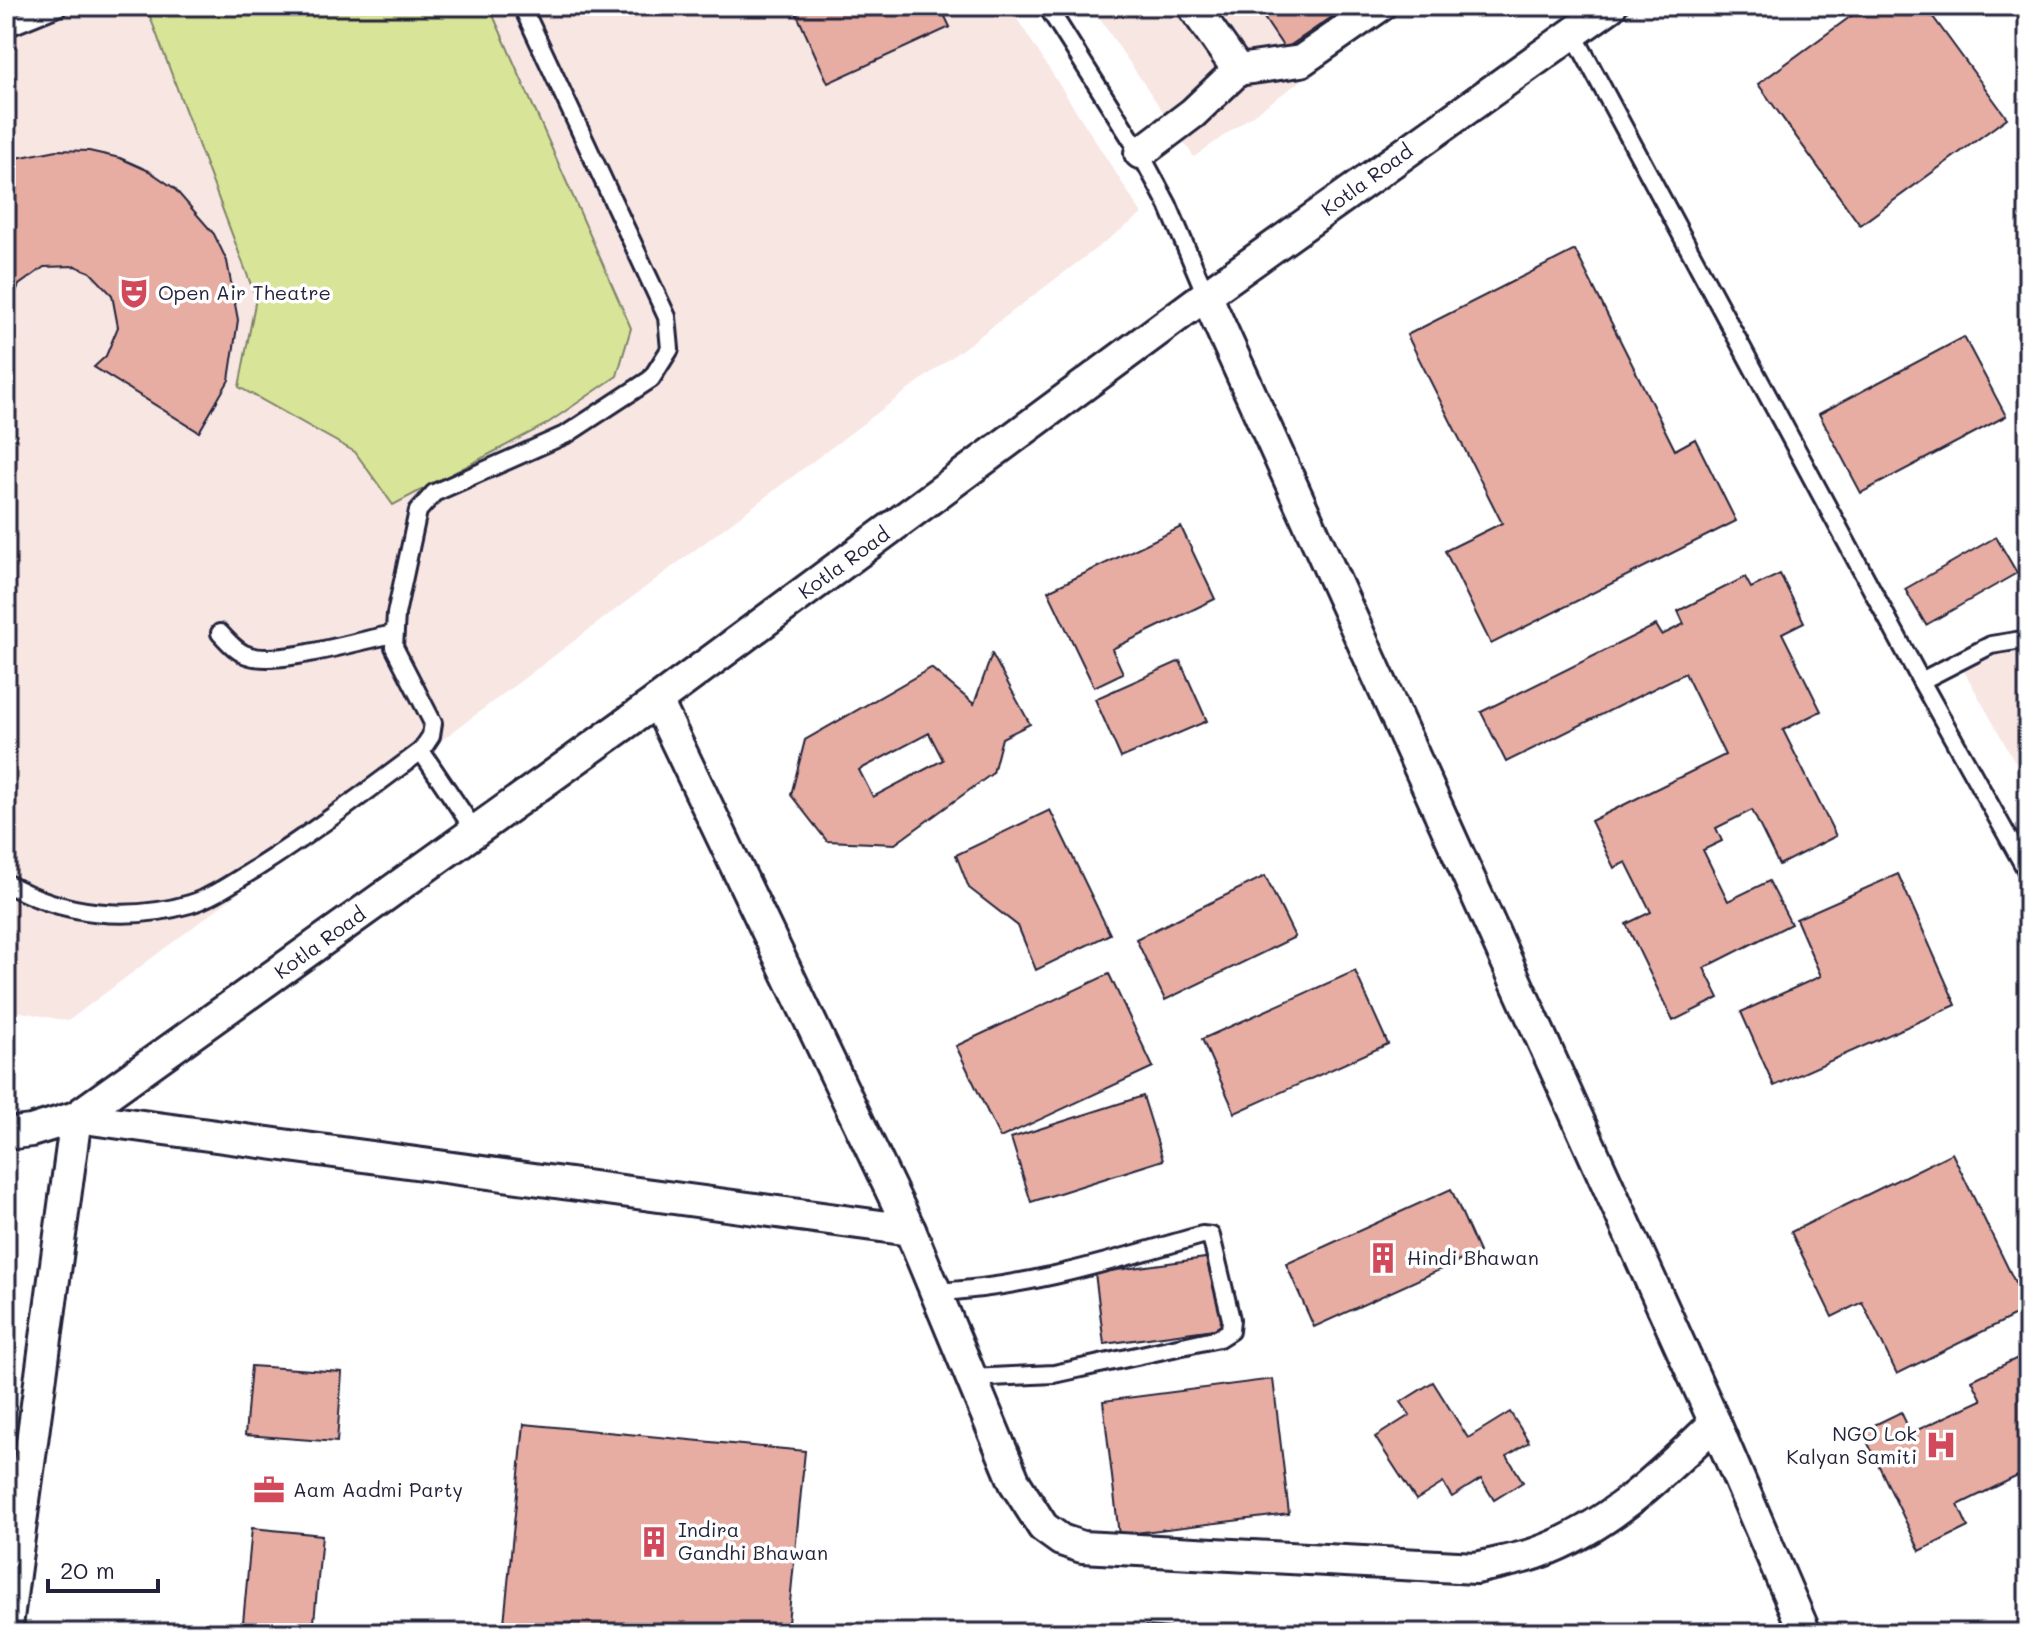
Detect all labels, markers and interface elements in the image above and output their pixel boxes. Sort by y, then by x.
street label: Kotla Road [1316,137,1417,221]
theatre icon: Open Air Theatre [117,276,151,310]
place label: Open Air Theatre [158,279,331,305]
street label: Kotla Road [793,520,894,604]
street label: Kotla Road [269,900,370,984]
building icon: Hindi Bhawan [1366,1241,1400,1275]
place label: Hindi Bhawan [1407,1244,1539,1270]
place label: NGO Lok Kalyan Samiti [1786,1420,1917,1469]
hospital icon: NGO Lok Kalyan Samiti [1924,1428,1958,1462]
office icon: Aam Aadmi Party [252,1473,286,1507]
place label: Aam Aadmi Party [293,1476,463,1502]
place label: Indira Gandhi Bhawan [678,1516,828,1565]
building icon: Indira Gandhi Bhawan [637,1525,671,1559]
scale bar [48,1543,158,1593]
text: 20 m [60,1554,115,1585]

